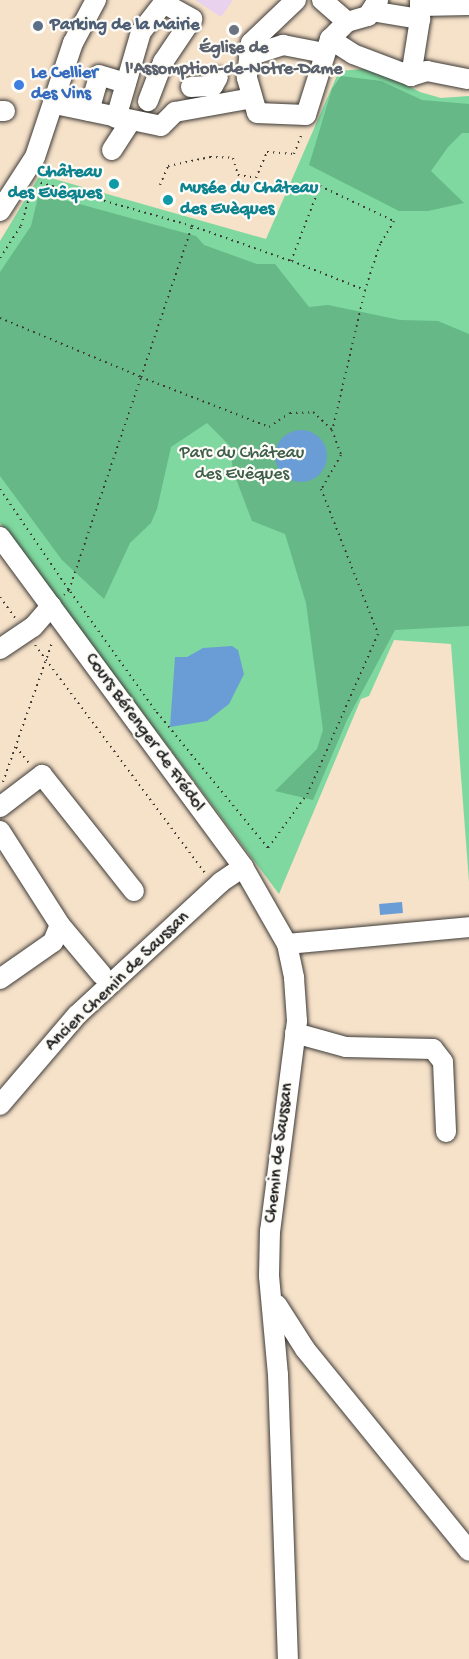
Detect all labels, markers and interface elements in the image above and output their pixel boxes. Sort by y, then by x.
place label: Parking de la Mairie [50,15,200,37]
marker: Parking de la Mairie [31,19,45,33]
marker: Église de l'Assomption-de-Notre-Dame [227,23,241,37]
place label: Église de l'Assomption-de-Notre-Dame [125,39,343,82]
place label: Le Cellier des Vins [31,64,98,106]
marker: Le Cellier des Vins [12,78,26,92]
place label: Château des Evêques [8,163,102,206]
marker: Château des Evêques [107,177,121,191]
place label: Musée du Château des Evèques [180,179,318,222]
marker: Musée du Château des Evèques [161,193,175,207]
park label: Parc du Château des Evêques [180,444,304,486]
street label: Cours Bérenger de Frédol [79,650,209,816]
street label: Ancien Chemin de Saussan [41,907,195,1057]
street label: Chemin de Saussan [261,1082,299,1224]

